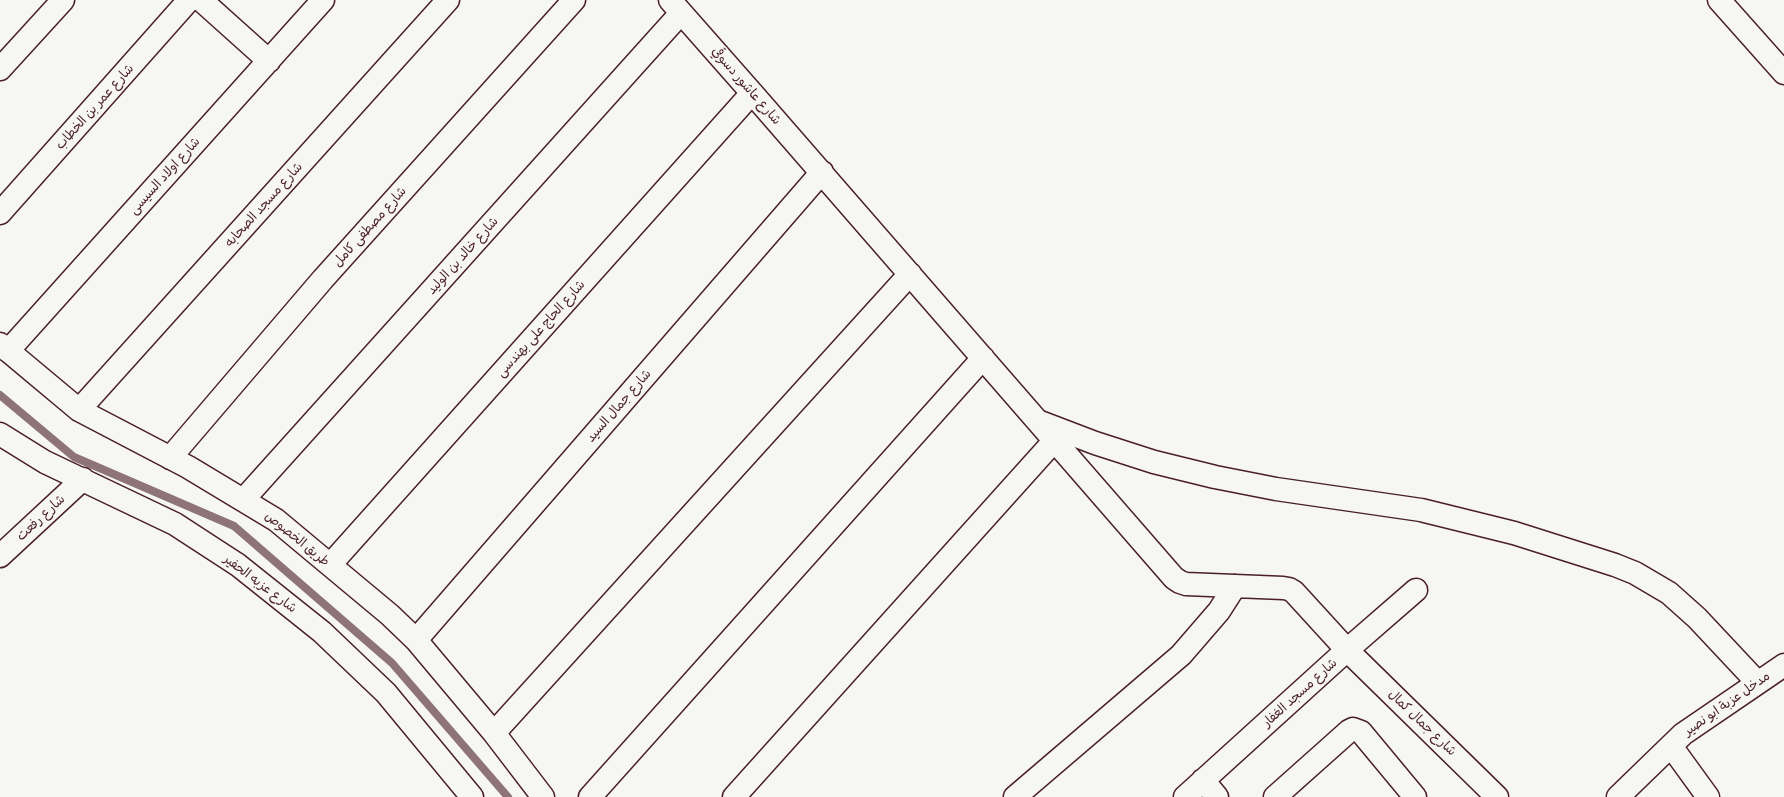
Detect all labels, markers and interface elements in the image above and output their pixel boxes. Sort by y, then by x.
street label: شارع عاشور دسوقي [708,44,784,128]
street label: شارع عمر بن الخطاب [53,61,137,153]
street label: شارع اولاد السيسى [126,134,204,218]
street label: شارع مسجد الصحابه [222,159,306,251]
street label: شارع مصطفى كامل [330,184,410,270]
street label: شارع خالد بن الوليد [424,214,502,298]
street label: شارع الحاج على بهندسى [493,277,589,381]
street label: شارع جمال السيد [583,366,655,446]
street label: شارع رفعت [14,492,68,544]
street label: طريق الخصوص [261,508,333,570]
street label: شارع عزبه الحفير [221,552,299,616]
street label: شارع مسجد الغفار [1259,655,1341,731]
street label: مدخل عزبة ابو نصير [1681,668,1773,740]
street label: شارع جمال كمال [1385,687,1459,759]

